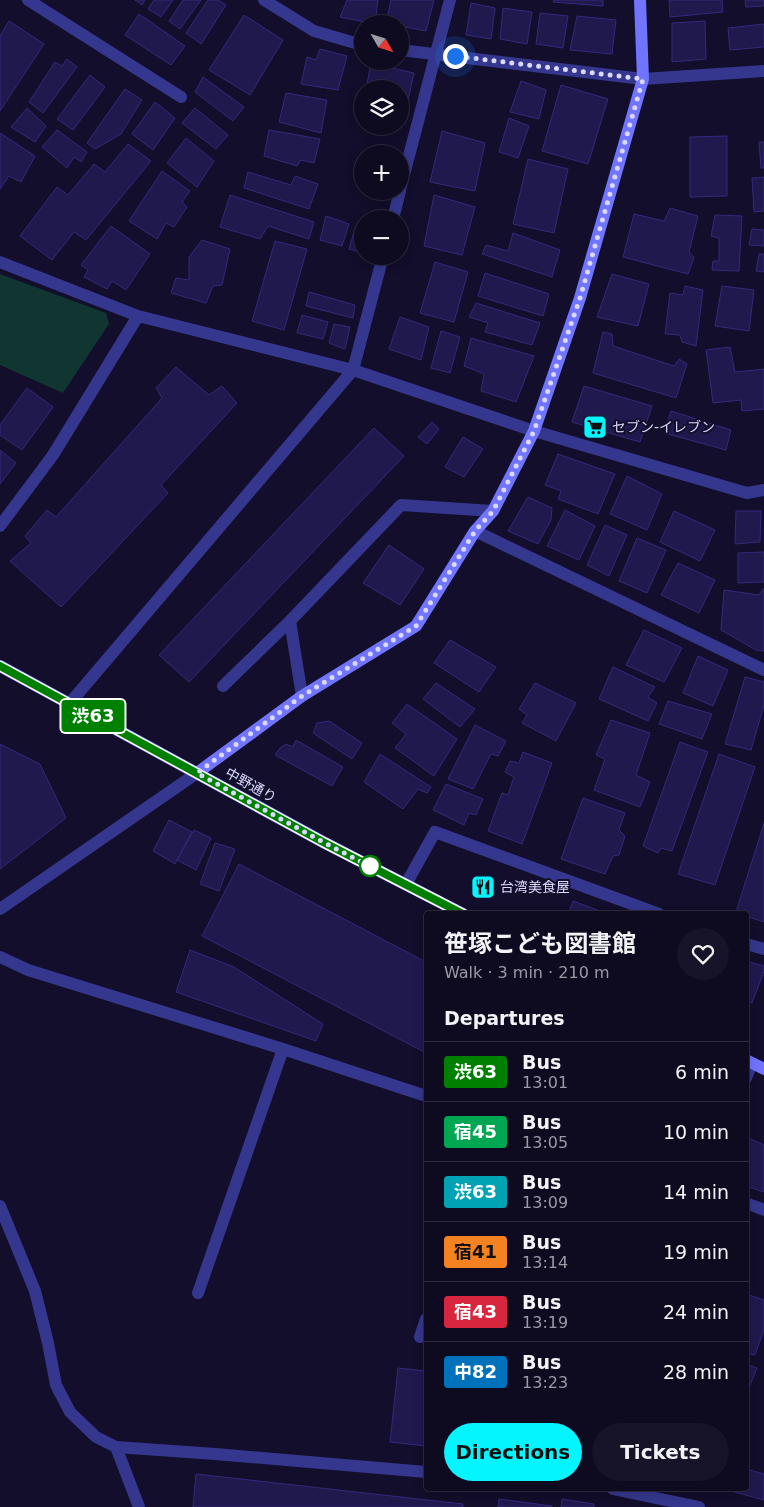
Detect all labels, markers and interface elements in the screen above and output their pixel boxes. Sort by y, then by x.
north arrow [354,15,409,70]
map controls [354,15,409,265]
your location [443,44,468,69]
button: layers [354,80,409,135]
button: + [354,145,409,200]
button: − [354,210,409,265]
supermarket icon: セブン-イレブン [582,414,608,440]
place label: セブン-イレブン [612,419,715,435]
line badge: 渋63 [64,700,122,732]
text: 渋63 [71,705,115,726]
street label: 中野通り [223,764,279,806]
unlabelled marker [359,855,381,877]
restaurant icon: 台湾美食屋 [470,874,496,900]
place label: 台湾美食屋 [500,879,570,895]
button: heart [677,928,729,980]
text: 笹塚こども図書館 [444,930,636,958]
text: Walk · 3 min · 210 m [444,963,609,982]
text: Departures [444,1007,565,1029]
text: Bus [522,1051,561,1073]
text: 渋63 [454,1061,497,1082]
text: 6 min [675,1061,729,1083]
text: 13:01 [522,1073,568,1092]
text: Bus [522,1111,561,1133]
text: 宿45 [454,1121,497,1142]
text: 10 min [663,1121,729,1143]
text: 13:05 [522,1133,568,1152]
text: Bus [522,1171,561,1193]
text: 渋63 [454,1181,497,1202]
text: 14 min [663,1181,729,1203]
text: 13:09 [522,1193,568,1212]
text: Bus [522,1231,561,1253]
text: 宿41 [454,1241,497,1262]
text: 19 min [663,1241,729,1263]
text: 13:14 [522,1253,568,1272]
text: Bus [522,1291,561,1313]
text: 宿43 [454,1301,497,1322]
text: 24 min [663,1301,729,1323]
text: 13:19 [522,1313,568,1332]
text: Bus [522,1351,561,1373]
text: 中82 [454,1361,497,1382]
text: 28 min [663,1361,729,1383]
text: 13:23 [522,1373,568,1392]
button: Directions [444,1423,582,1481]
button: Tickets [592,1423,729,1481]

